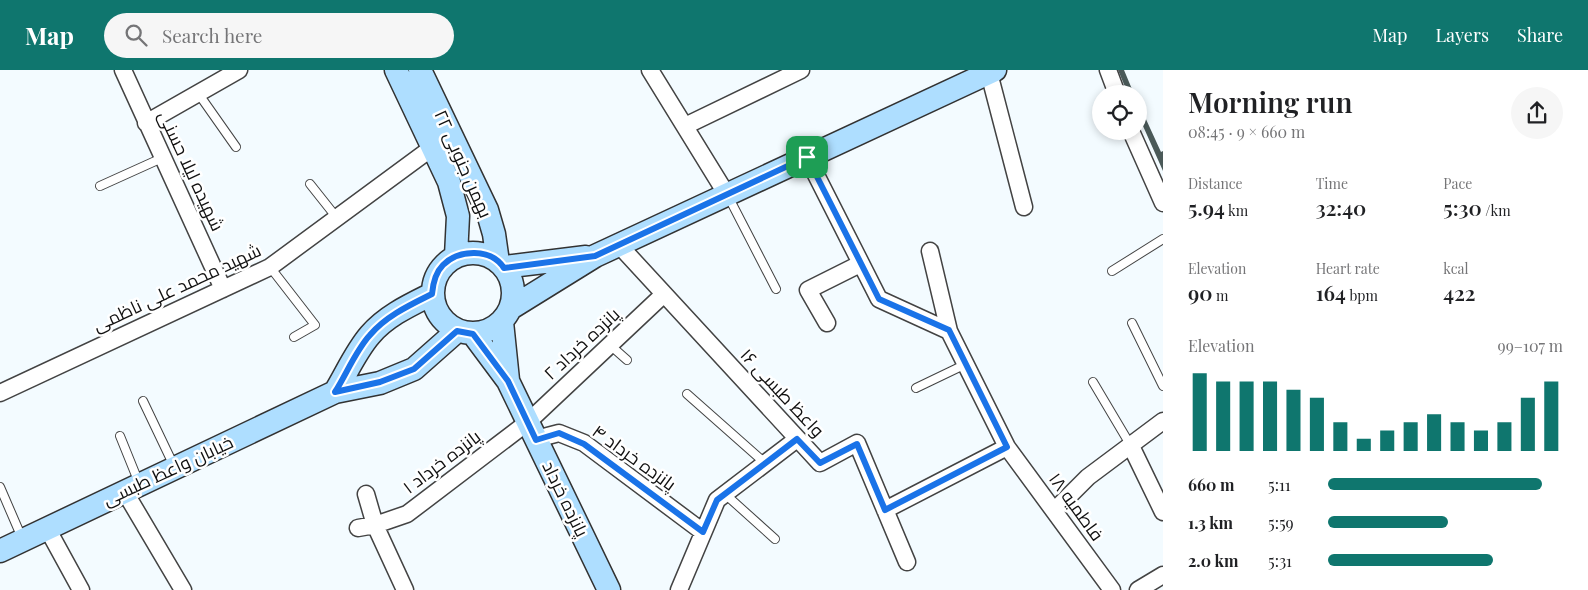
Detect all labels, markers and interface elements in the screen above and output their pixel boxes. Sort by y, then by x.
search box [104,13,454,58]
text: Map [25,19,74,51]
icon: search [122,21,150,49]
text: Search here [162,22,262,48]
text: Map [1372,23,1407,47]
text: Layers [1435,23,1489,47]
text: Share [1517,23,1563,47]
text: Morning run [1188,83,1352,120]
map controls [1092,85,1147,140]
button: locate [1092,85,1147,140]
button: share [1511,87,1563,139]
street label: ۲۲ بهمن جنوبی [429,106,498,221]
street label: شهیده لیلا حسنی [154,107,230,235]
text: 08:45 · 9 × 660 m [1188,121,1305,142]
pin [786,136,828,178]
icon: arrive [793,143,821,171]
text: Distance [1188,174,1243,193]
text: Time [1316,174,1348,193]
text: Pace [1443,174,1472,193]
text: 5.94 [1188,193,1225,221]
text: 32:40 [1316,193,1366,221]
text: 5:30 [1443,193,1482,221]
text: km [1225,201,1248,220]
text: /km [1482,201,1511,220]
street label: شهید محمد علی ناظمی [89,238,265,337]
text: Elevation [1188,259,1246,278]
text: Heart rate [1316,259,1380,278]
text: kcal [1443,259,1468,278]
text: 90 [1188,278,1213,306]
text: 164 [1316,278,1346,306]
text: 422 [1443,278,1476,306]
text: m [1213,286,1228,305]
text: bpm [1346,286,1378,305]
street label: پانزده خرداد ۲ [538,302,625,385]
text: Elevation [1188,335,1255,356]
text: 99–107 m [1498,335,1563,356]
street label: واعظ طبسی ۱۶ [735,343,830,442]
street label: پانزده خرداد ۴ [587,419,681,497]
street label: پانزده خرداد ۱ [398,424,486,499]
street label: خیابان واعظ طبسی [98,429,237,511]
street label: پانزده خرداد [536,457,595,541]
street label: فاطمیه ۱۸ [1044,468,1110,545]
text: 660 m [1188,474,1234,495]
text: 5:11 [1268,474,1291,495]
text: 1.3 km [1188,512,1233,533]
text: 5:59 [1268,512,1294,533]
text: 2.0 km [1188,550,1238,571]
text: 5:31 [1268,550,1292,571]

